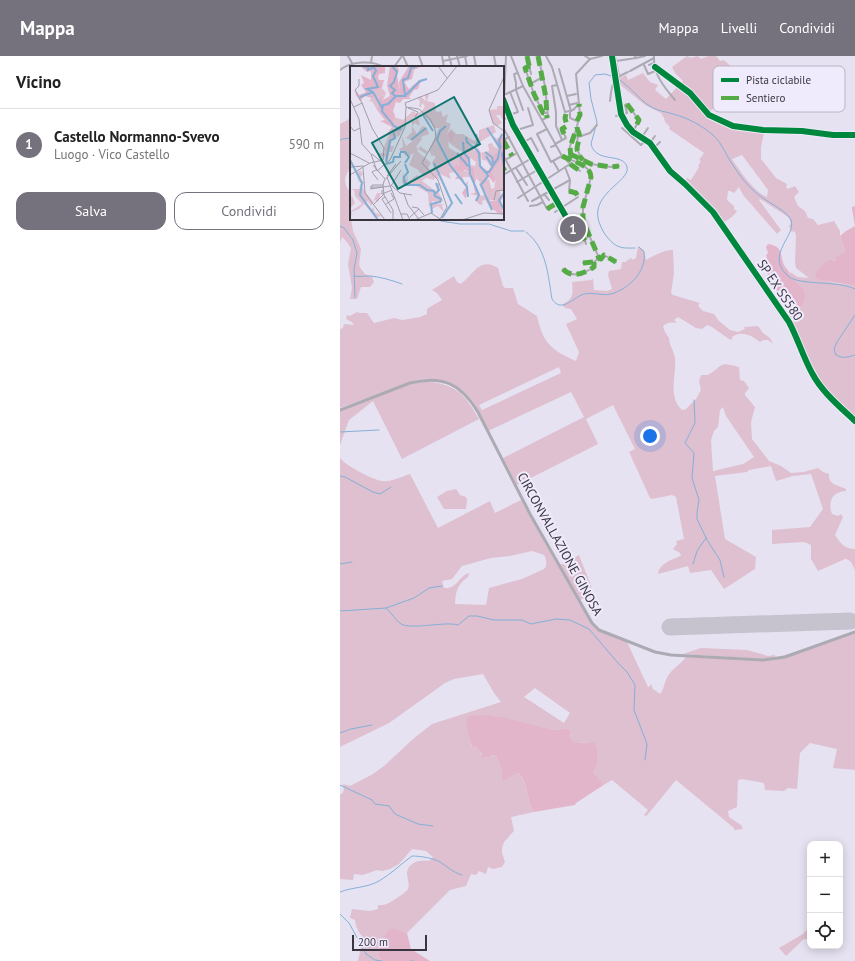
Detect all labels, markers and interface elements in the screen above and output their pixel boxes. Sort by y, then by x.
text: Mappa [20,16,75,40]
text: Mappa [659,19,699,37]
text: Livelli [721,19,757,37]
text: Condividi [779,19,835,37]
inset map [350,66,504,220]
legend [713,66,845,112]
text: Vicino [16,71,61,93]
text: Pista ciclabile [746,73,811,87]
text: Sentiero [746,91,785,105]
text: Castello Normanno-Svevo [54,127,219,146]
text: 1 [25,136,33,153]
text: 590 m [289,136,324,153]
text: Luogo · Vico Castello [54,146,170,163]
button: Salva [16,192,166,230]
button: Condividi [174,192,324,230]
pin: 1 [560,214,586,244]
street label: SP EX SS580 [753,256,807,324]
your location [640,426,660,446]
street label: CIRCONVALLAZIONE GINOSA [513,469,607,619]
map controls [807,841,843,949]
button: + [807,841,843,877]
button: − [807,877,843,913]
button: locate [807,913,843,949]
scale bar [352,933,427,952]
text: 200 m [358,935,388,949]

